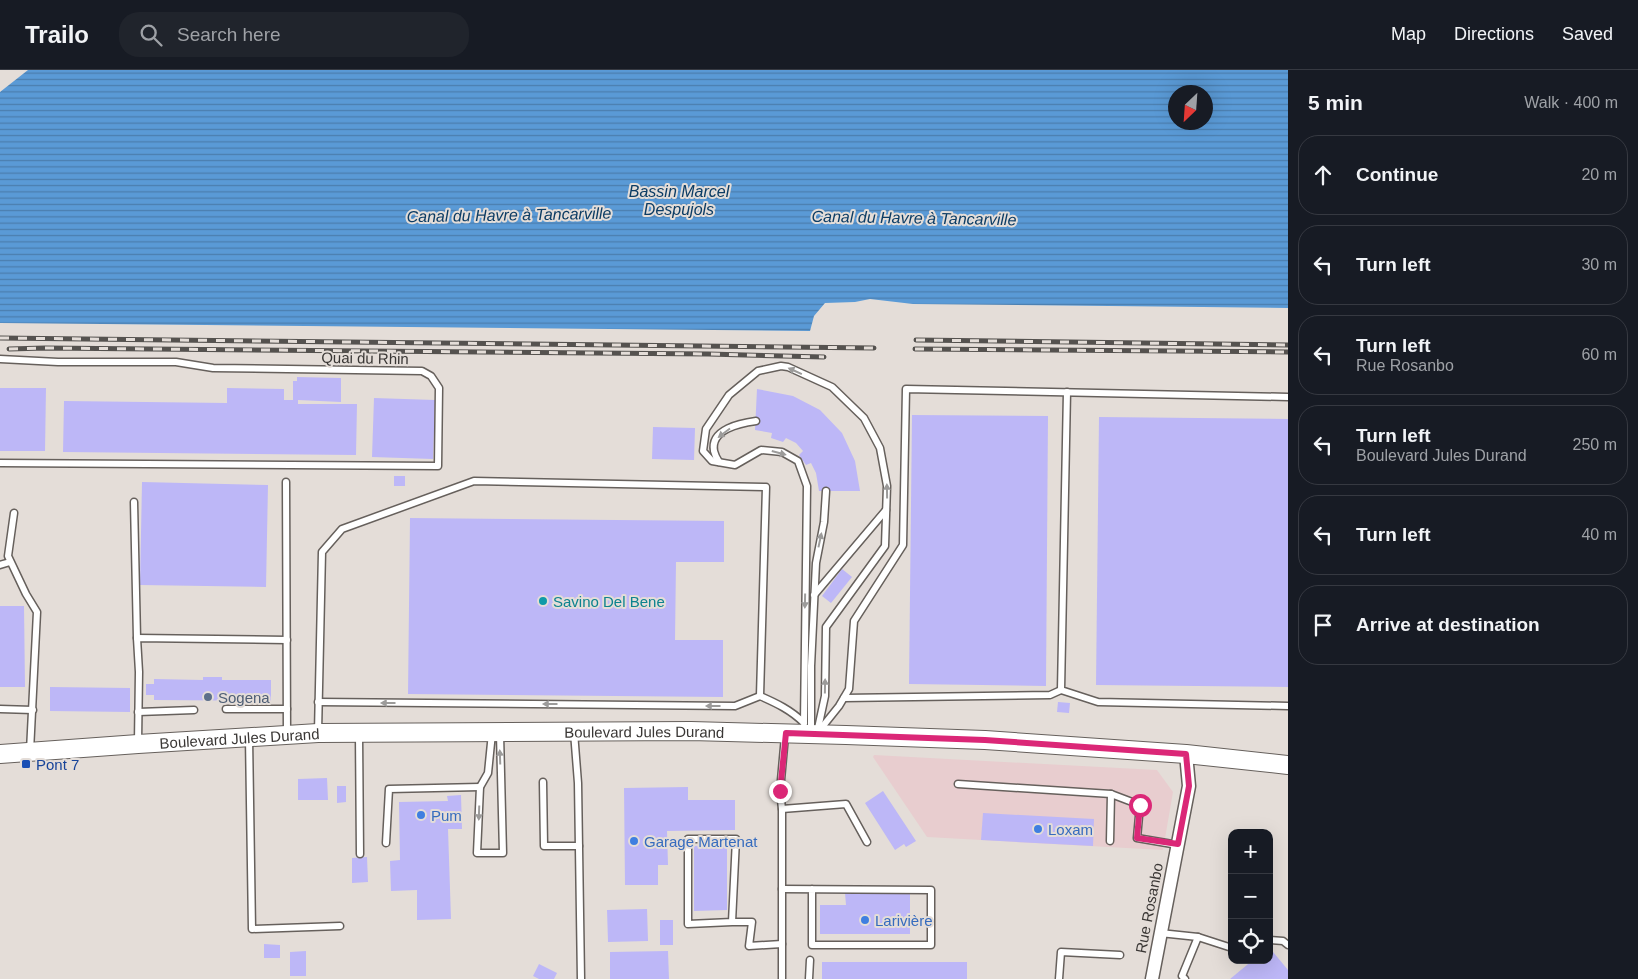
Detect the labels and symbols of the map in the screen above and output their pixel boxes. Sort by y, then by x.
north arrow [1168,85,1213,130]
water label: Bassin Marcel Despujols [629,183,730,218]
water label: Canal du Havre à Tancarville [406,205,612,225]
water label: Canal du Havre à Tancarville [811,208,1017,228]
street label: Quai du Rhin [321,349,409,367]
one-way arrow [788,366,802,374]
one-way arrow [717,428,731,438]
one-way arrow [771,449,787,457]
one-way arrow [882,482,890,498]
one-way arrow [817,532,825,548]
place label: Savino Del Bene [553,593,665,610]
one-way arrow [801,593,809,609]
marker: Savino Del Bene [537,595,549,607]
one-way arrow [822,678,830,694]
place label: Sogena [218,689,270,706]
marker: Sogena [202,691,214,703]
one-way arrow [380,699,396,707]
one-way arrow [542,700,558,708]
one-way arrow [705,701,721,709]
street label: Boulevard Jules Durand [564,722,725,740]
street label: Boulevard Jules Durand [159,724,320,751]
one-way arrow [496,749,504,765]
place label: Pont 7 [36,756,79,773]
marker: Pont 7 [20,758,32,770]
route end [769,780,792,803]
route start [1129,794,1152,817]
one-way arrow [474,805,482,821]
place label: Pum [431,807,462,824]
marker: Pum [415,809,427,821]
place label: Loxam [1048,821,1093,838]
marker: Loxam [1032,823,1044,835]
place label: Garage Martenat [644,833,758,850]
marker: Garage Martenat [628,835,640,847]
street label: Rue Rosanbo [1132,861,1166,955]
place label: Larivière [875,912,933,929]
marker: Larivière [859,914,871,926]

